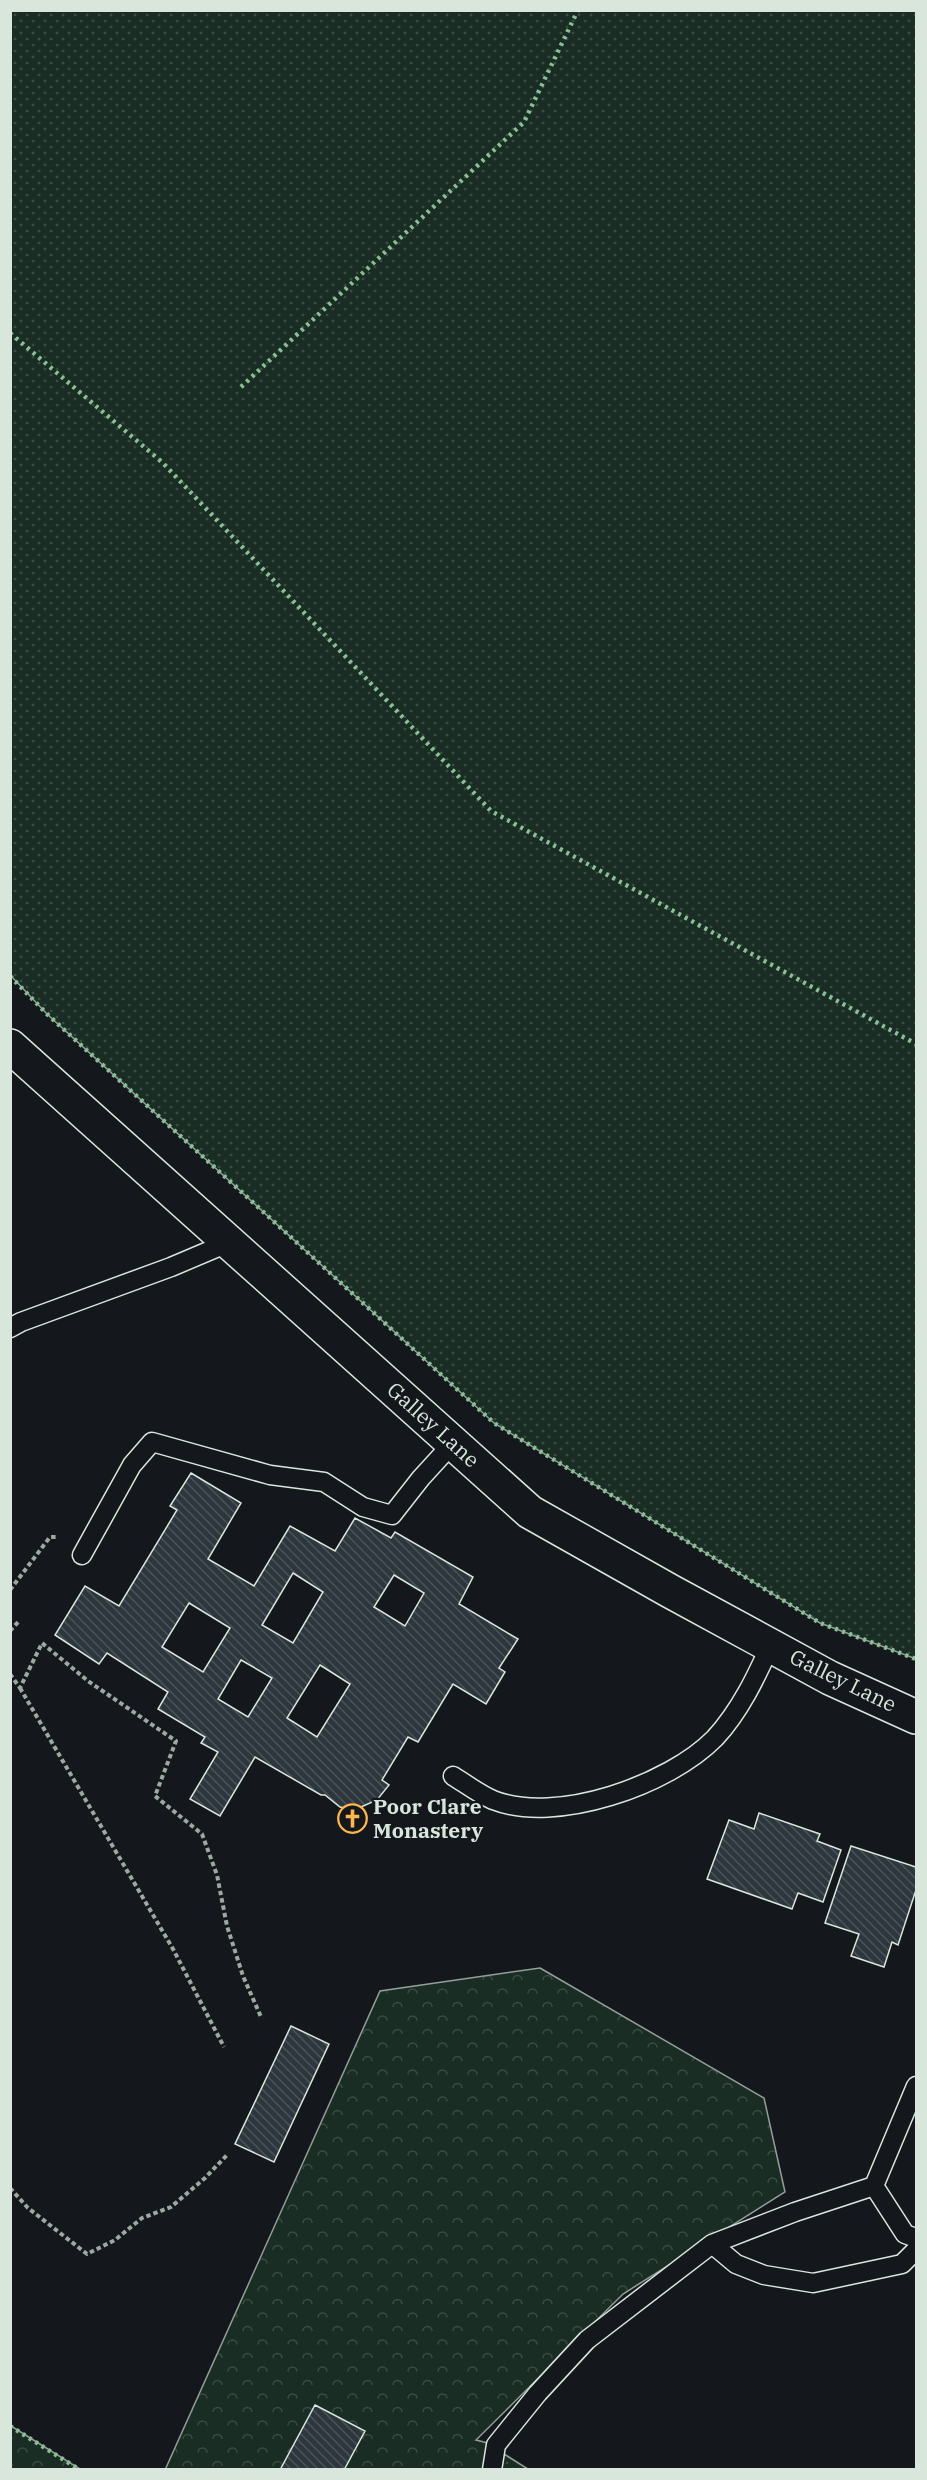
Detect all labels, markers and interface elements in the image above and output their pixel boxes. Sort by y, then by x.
street label: Galley Lane [381,1375,486,1473]
street label: Galley Lane [785,1642,901,1718]
place label: Poor Clare Monastery [373,1792,483,1844]
church icon: Poor Clare Monastery [336,1803,368,1835]

